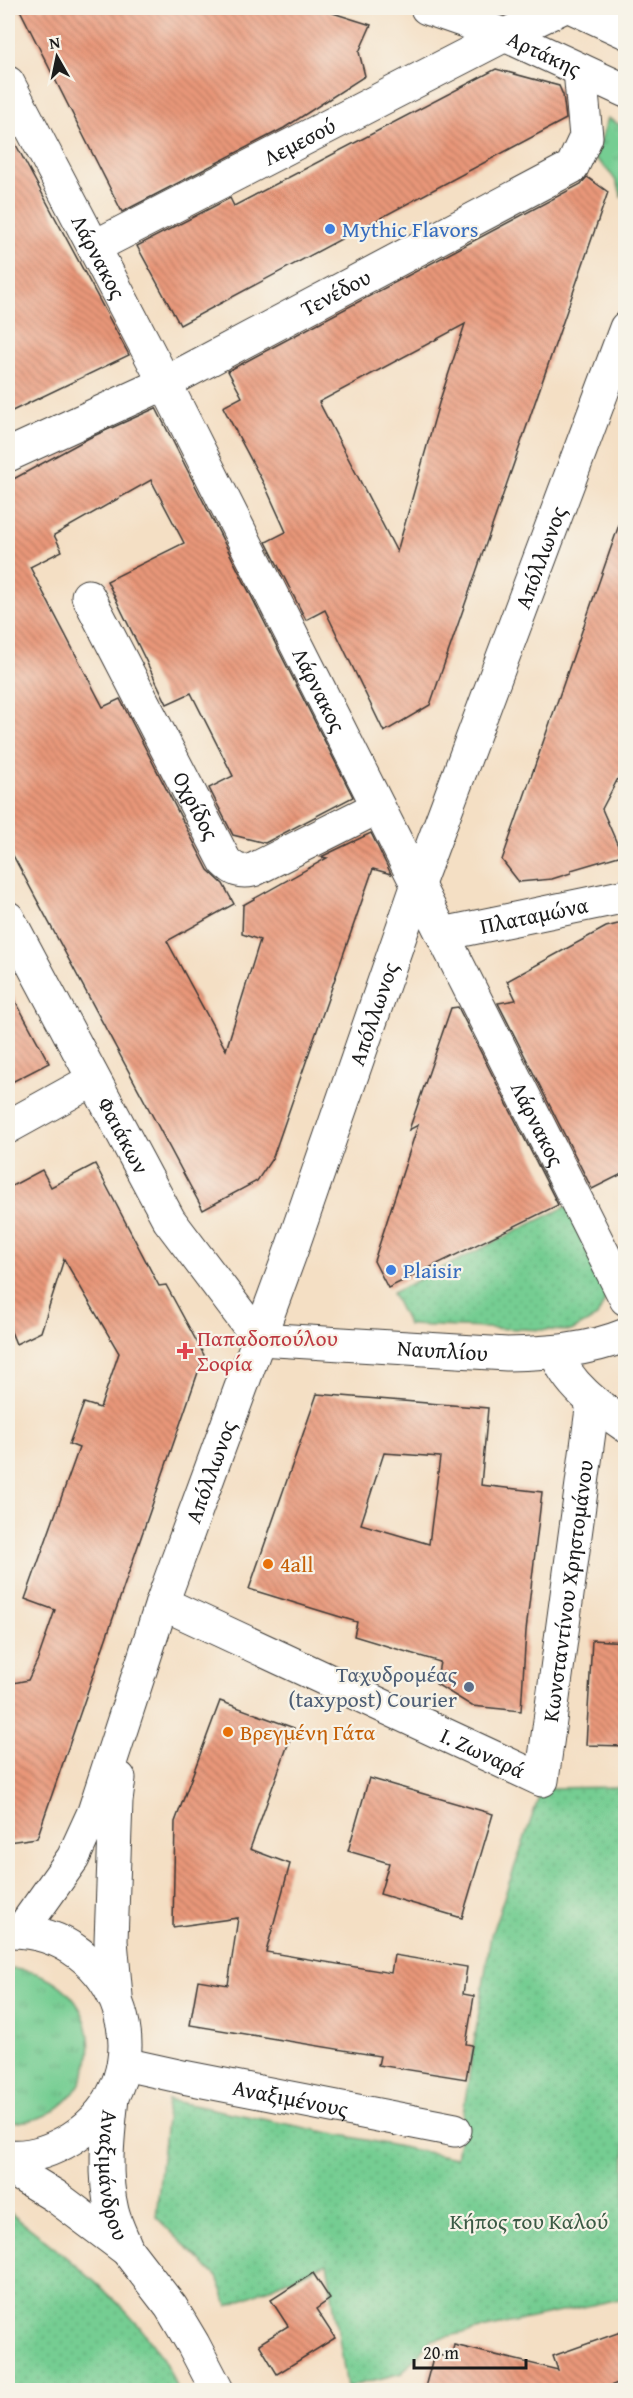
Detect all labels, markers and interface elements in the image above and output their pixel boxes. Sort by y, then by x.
street label: Αρτάκης [502,22,587,84]
north arrow [27,27,87,87]
text: N [47,29,62,55]
street label: Λεμεσού [257,109,341,173]
street label: Λάρνακος [64,209,135,305]
place label: Mythic Flavors [342,213,478,245]
marker: Mythic Flavors [323,222,337,236]
street label: Τενέδου [295,261,376,324]
street label: Απόλλωνος [506,501,574,613]
street label: Λάρνακος [285,642,354,738]
street label: Οχρίδος [165,766,228,846]
street label: Πλαταμώνα [477,888,591,942]
street label: Απόλλωνος [340,957,406,1070]
street label: Λάρνακος [503,1076,573,1172]
street label: Φαιάκων [90,1091,158,1180]
place label: Plaisir [403,1254,462,1286]
marker: Plaisir [384,1263,398,1277]
place label: Παπαδοπούλου Σοφία [197,1322,338,1379]
street label: Ναυπλίου [396,1331,489,1369]
marker: Παπαδοπούλου Σοφία [178,1344,192,1358]
street label: Απόλλωνος [177,1415,244,1528]
street label: Κωνσταντίνου Χρηστομάνου [534,1458,601,1724]
place label: 4all [280,1548,313,1580]
marker: 4all [261,1557,275,1571]
place label: Ταχυδρομέας (taxypost) Courier [288,1658,458,1715]
marker: Ταχυδρομέας (taxypost) Courier [462,1680,476,1694]
place label: Βρεγμένη Γάτα [240,1716,376,1748]
street label: Ι. Ζωναρά [435,1719,531,1786]
marker: Βρεγμένη Γάτα [221,1725,235,1739]
street label: Αναξιμένους [230,2071,352,2125]
street label: Αναξιμάνδρου [91,2108,137,2246]
park label: Κήπος του Καλού [450,2205,608,2237]
scale bar [414,2332,526,2370]
text: 20 m [423,2339,459,2366]

